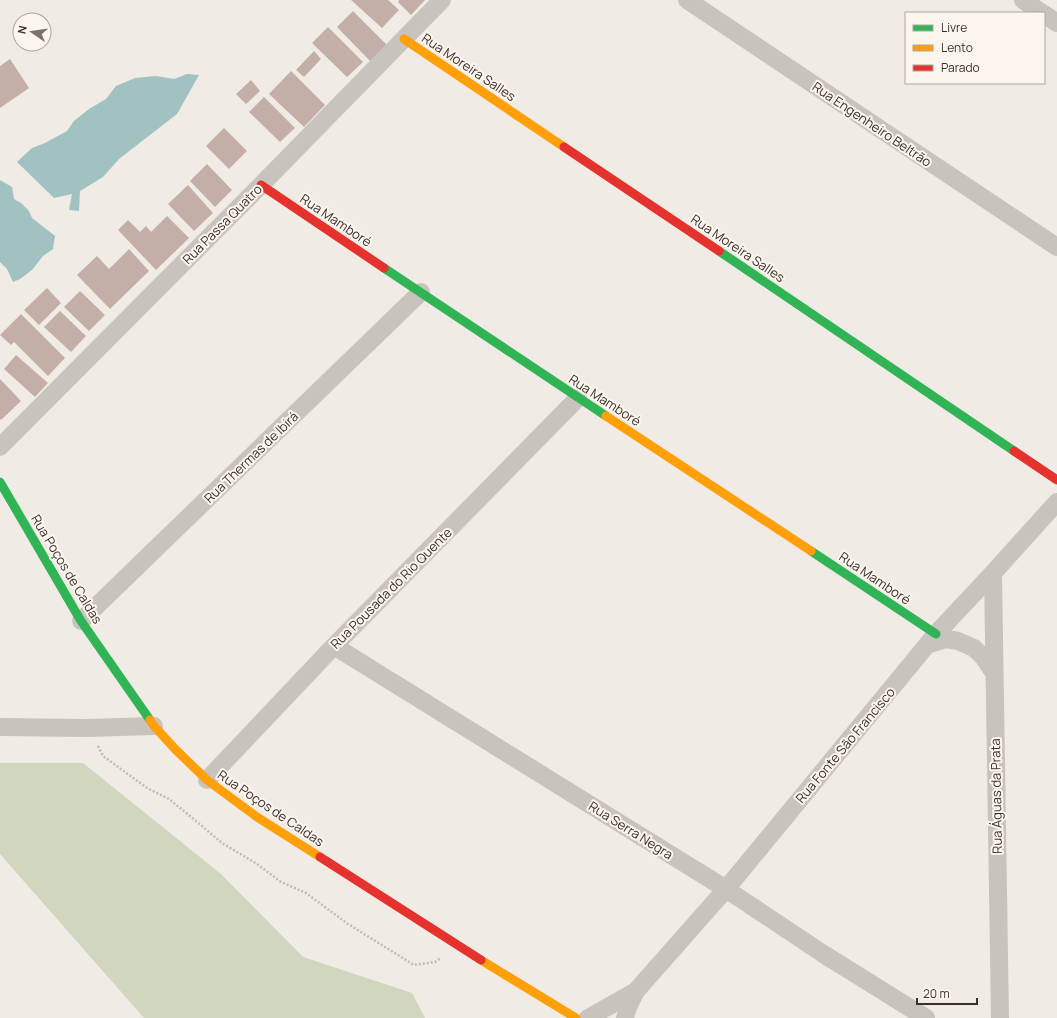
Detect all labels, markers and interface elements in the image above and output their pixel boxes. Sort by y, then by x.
north arrow [12,12,52,52]
legend [905,12,1045,84]
text: Livre [941,19,967,36]
text: N [14,24,30,35]
street label: Rua Moreira Salles [419,29,520,105]
text: Lento [941,39,973,56]
text: Parado [941,59,980,76]
street label: Rua Engenheiro Beltrão [809,77,935,171]
street label: Rua Passa Quatro [178,180,266,268]
street label: Rua Mamboré [297,189,376,251]
street label: Rua Moreira Salles [688,210,789,286]
street label: Rua Mamboré [565,370,645,430]
street label: Rua Thermas de Ibirá [200,407,302,507]
street label: Rua Poços de Caldas [27,511,107,627]
street label: Rua Pousada do Rio Quente [326,523,456,653]
street label: Rua Mamboré [836,547,915,609]
street label: Rua Fonte São Francisco [791,683,899,807]
street label: Rua Águas da Prata [986,738,1006,854]
street label: Rua Poços de Caldas [214,766,328,850]
street label: Rua Serra Negra [585,797,677,863]
scale bar [917,980,977,1006]
text: 20 m [923,985,950,1002]

